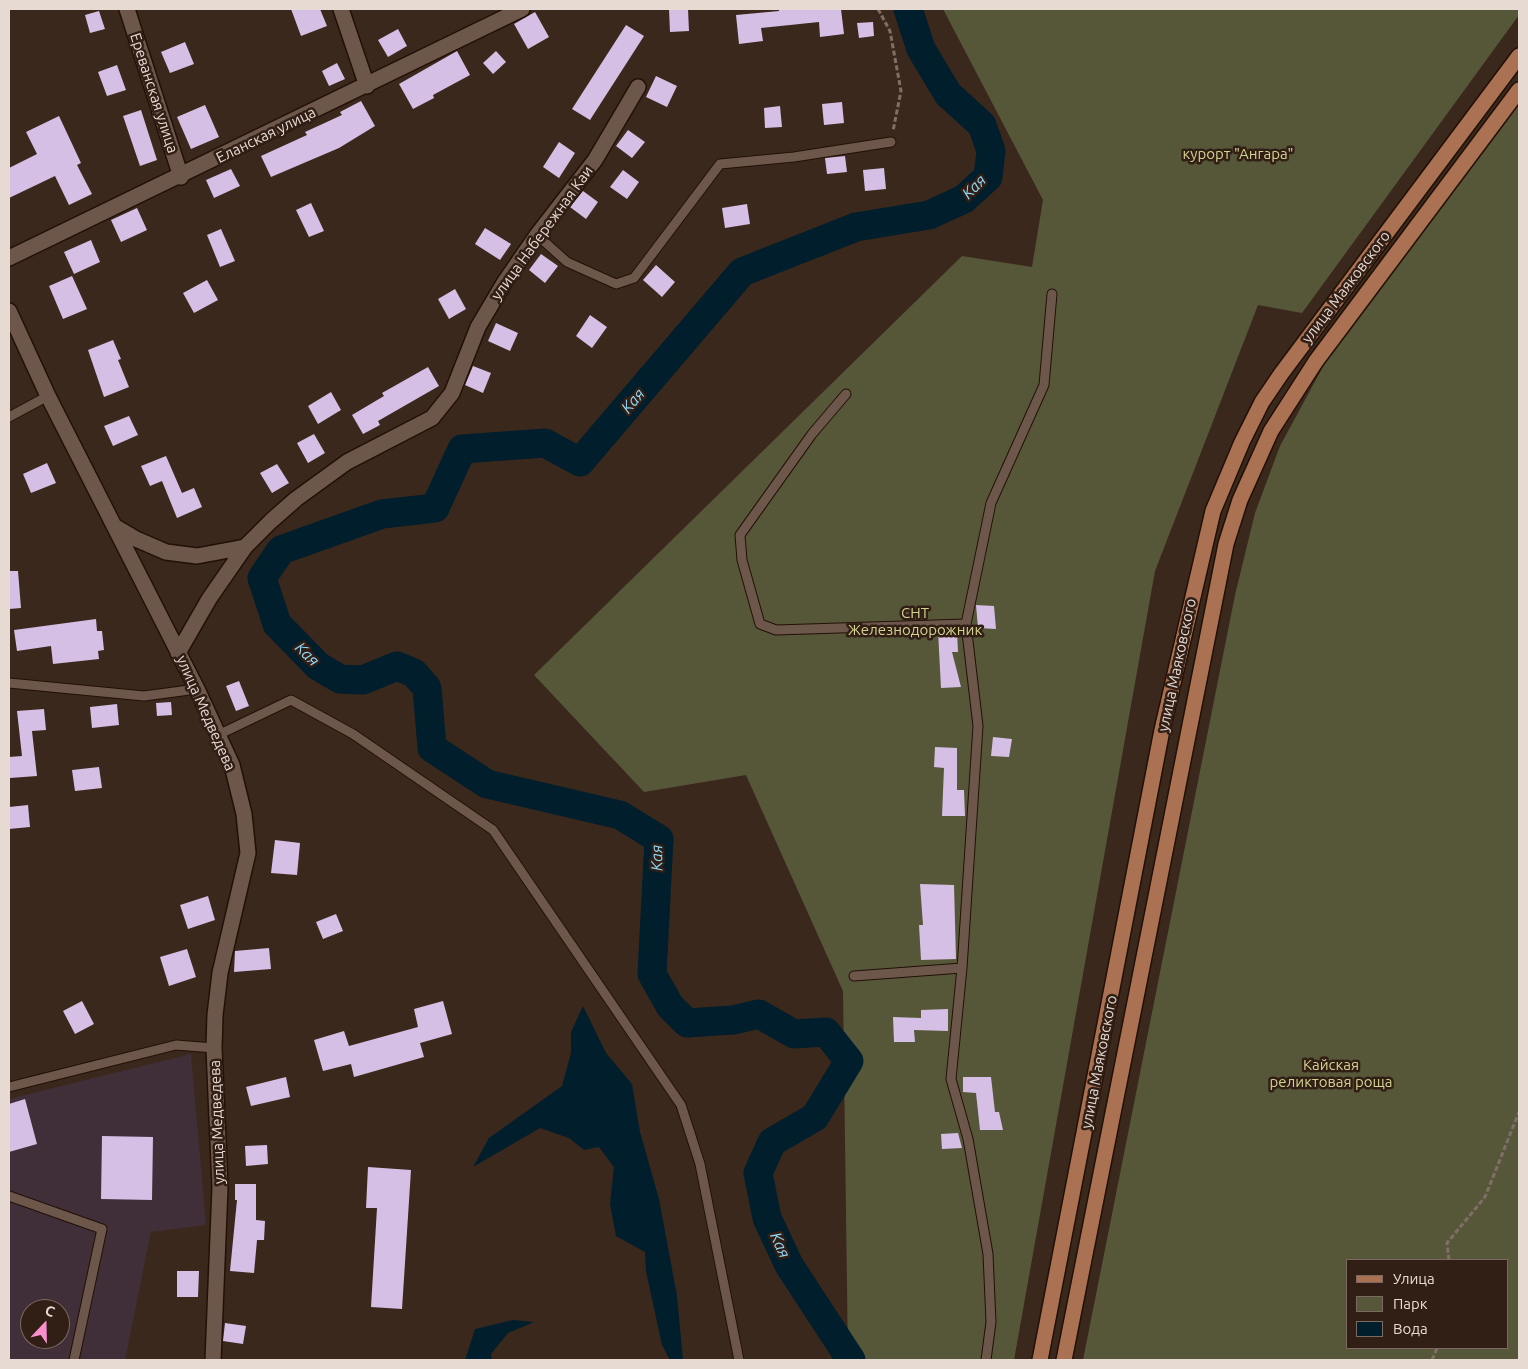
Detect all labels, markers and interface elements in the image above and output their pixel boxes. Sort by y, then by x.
street label: Ереванская улица [126,31,182,155]
street label: Еланская улица [213,103,319,167]
park label: курорт "Ангара" [1183,145,1293,163]
street label: улица Набережная Каи [487,162,597,304]
water label: Кая [958,171,990,203]
street label: улица Маяковского [1298,227,1394,347]
water label: Кая [617,385,649,417]
street label: улица Маяковского [1154,597,1200,733]
park label: СНТ Железнодорожник [848,604,982,639]
water label: Кая [291,638,323,670]
street label: улица Медведева [173,653,239,773]
water label: Кая [647,845,667,871]
street label: улица Маяковского [1077,994,1121,1130]
park label: Кайская реликтовая роща [1270,1056,1392,1091]
street label: улица Медведева [206,1060,228,1184]
water label: Кая [766,1229,794,1261]
legend [1346,1259,1508,1349]
text: Улица [1393,1270,1435,1287]
text: Парк [1393,1295,1428,1312]
north arrow [20,1299,70,1349]
text: С [43,1302,57,1320]
text: Вода [1393,1320,1428,1337]

